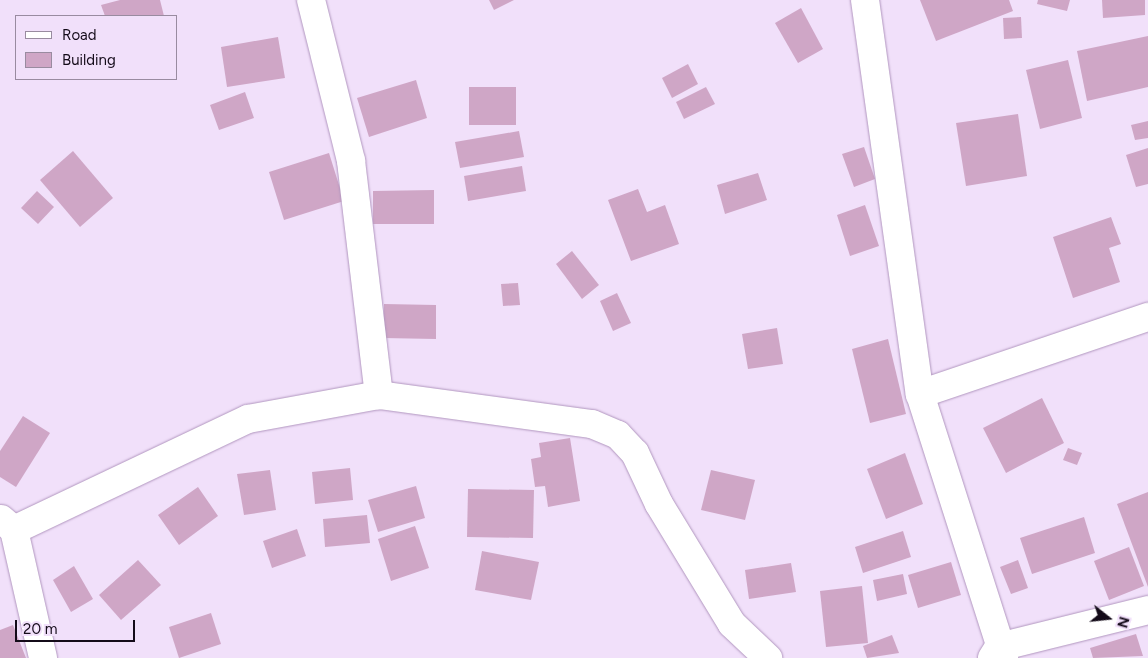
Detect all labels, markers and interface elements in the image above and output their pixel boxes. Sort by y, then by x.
legend [15,15,178,80]
text: Road [62,26,97,44]
text: Building [62,51,116,69]
north arrow [1083,593,1133,643]
scale bar [18,610,138,642]
text: N [1113,615,1133,630]
text: 20 m [23,620,57,638]

